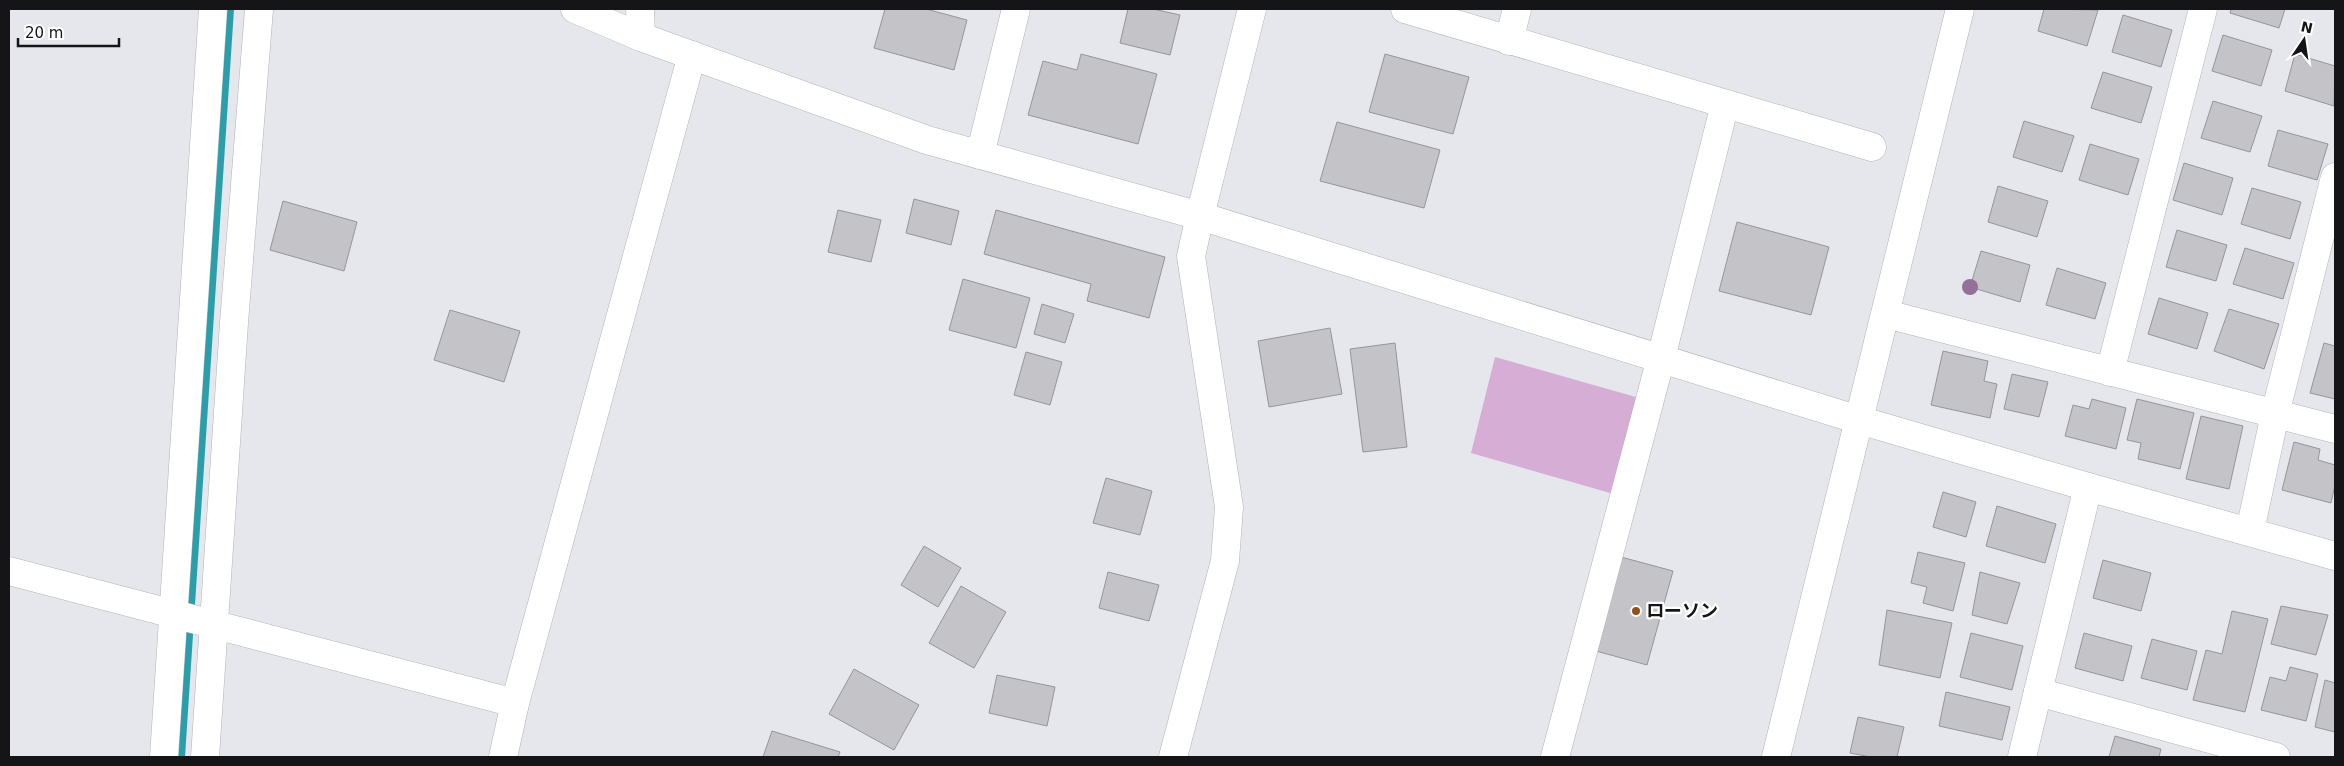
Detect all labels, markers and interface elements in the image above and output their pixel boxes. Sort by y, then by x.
scale bar [18,15,119,47]
north arrow [2279,15,2329,65]
text: N [2299,18,2314,36]
text: 20 m [25,24,63,42]
place label: ローソン [1646,600,1718,621]
marker: ローソン [1630,605,1642,617]

